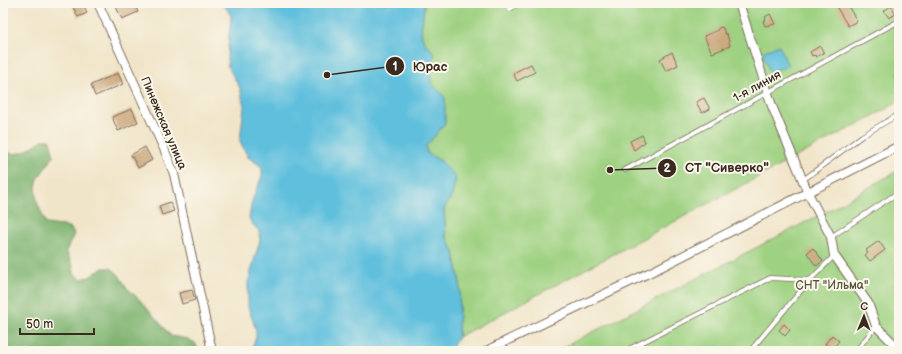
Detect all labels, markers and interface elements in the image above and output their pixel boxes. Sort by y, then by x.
callout: Юрас [385,54,455,79]
text: 1 [392,59,398,74]
text: Юрас [413,59,448,75]
street label: 1-я линия [731,67,784,106]
street label: Пинежская улица [137,74,190,172]
callout: СТ "Сиверко" [657,155,777,180]
text: СТ "Сиверко" [685,160,769,176]
text: 2 [663,161,671,176]
park label: СНТ "Ильма" [796,278,868,293]
north arrow [844,296,884,336]
text: С [860,300,868,313]
scale bar [20,310,94,336]
text: 50 m [26,317,53,332]

